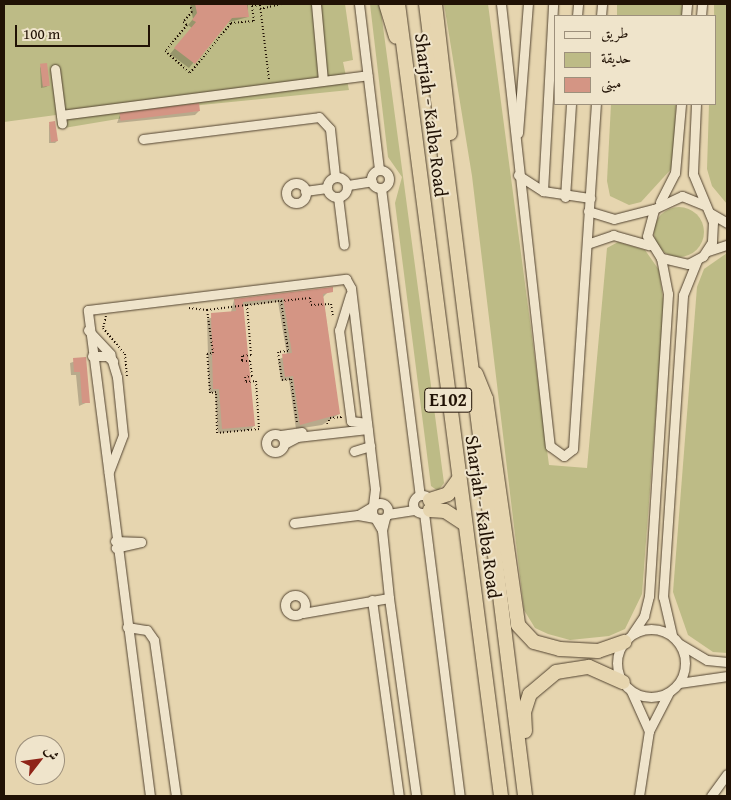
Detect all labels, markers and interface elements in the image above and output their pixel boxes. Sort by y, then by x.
scale bar [18,15,152,47]
legend [554,15,716,105]
text: طريق [601,22,628,43]
text: 100 m [23,23,60,44]
street label: Sharjah - Kalba Road [410,32,452,198]
text: حديقة [601,47,631,68]
text: مبنى [601,72,621,93]
road number: E102 [423,384,473,416]
street label: Sharjah - Kalba Road [460,434,506,600]
north arrow [15,735,65,785]
text: ش [40,742,64,764]

